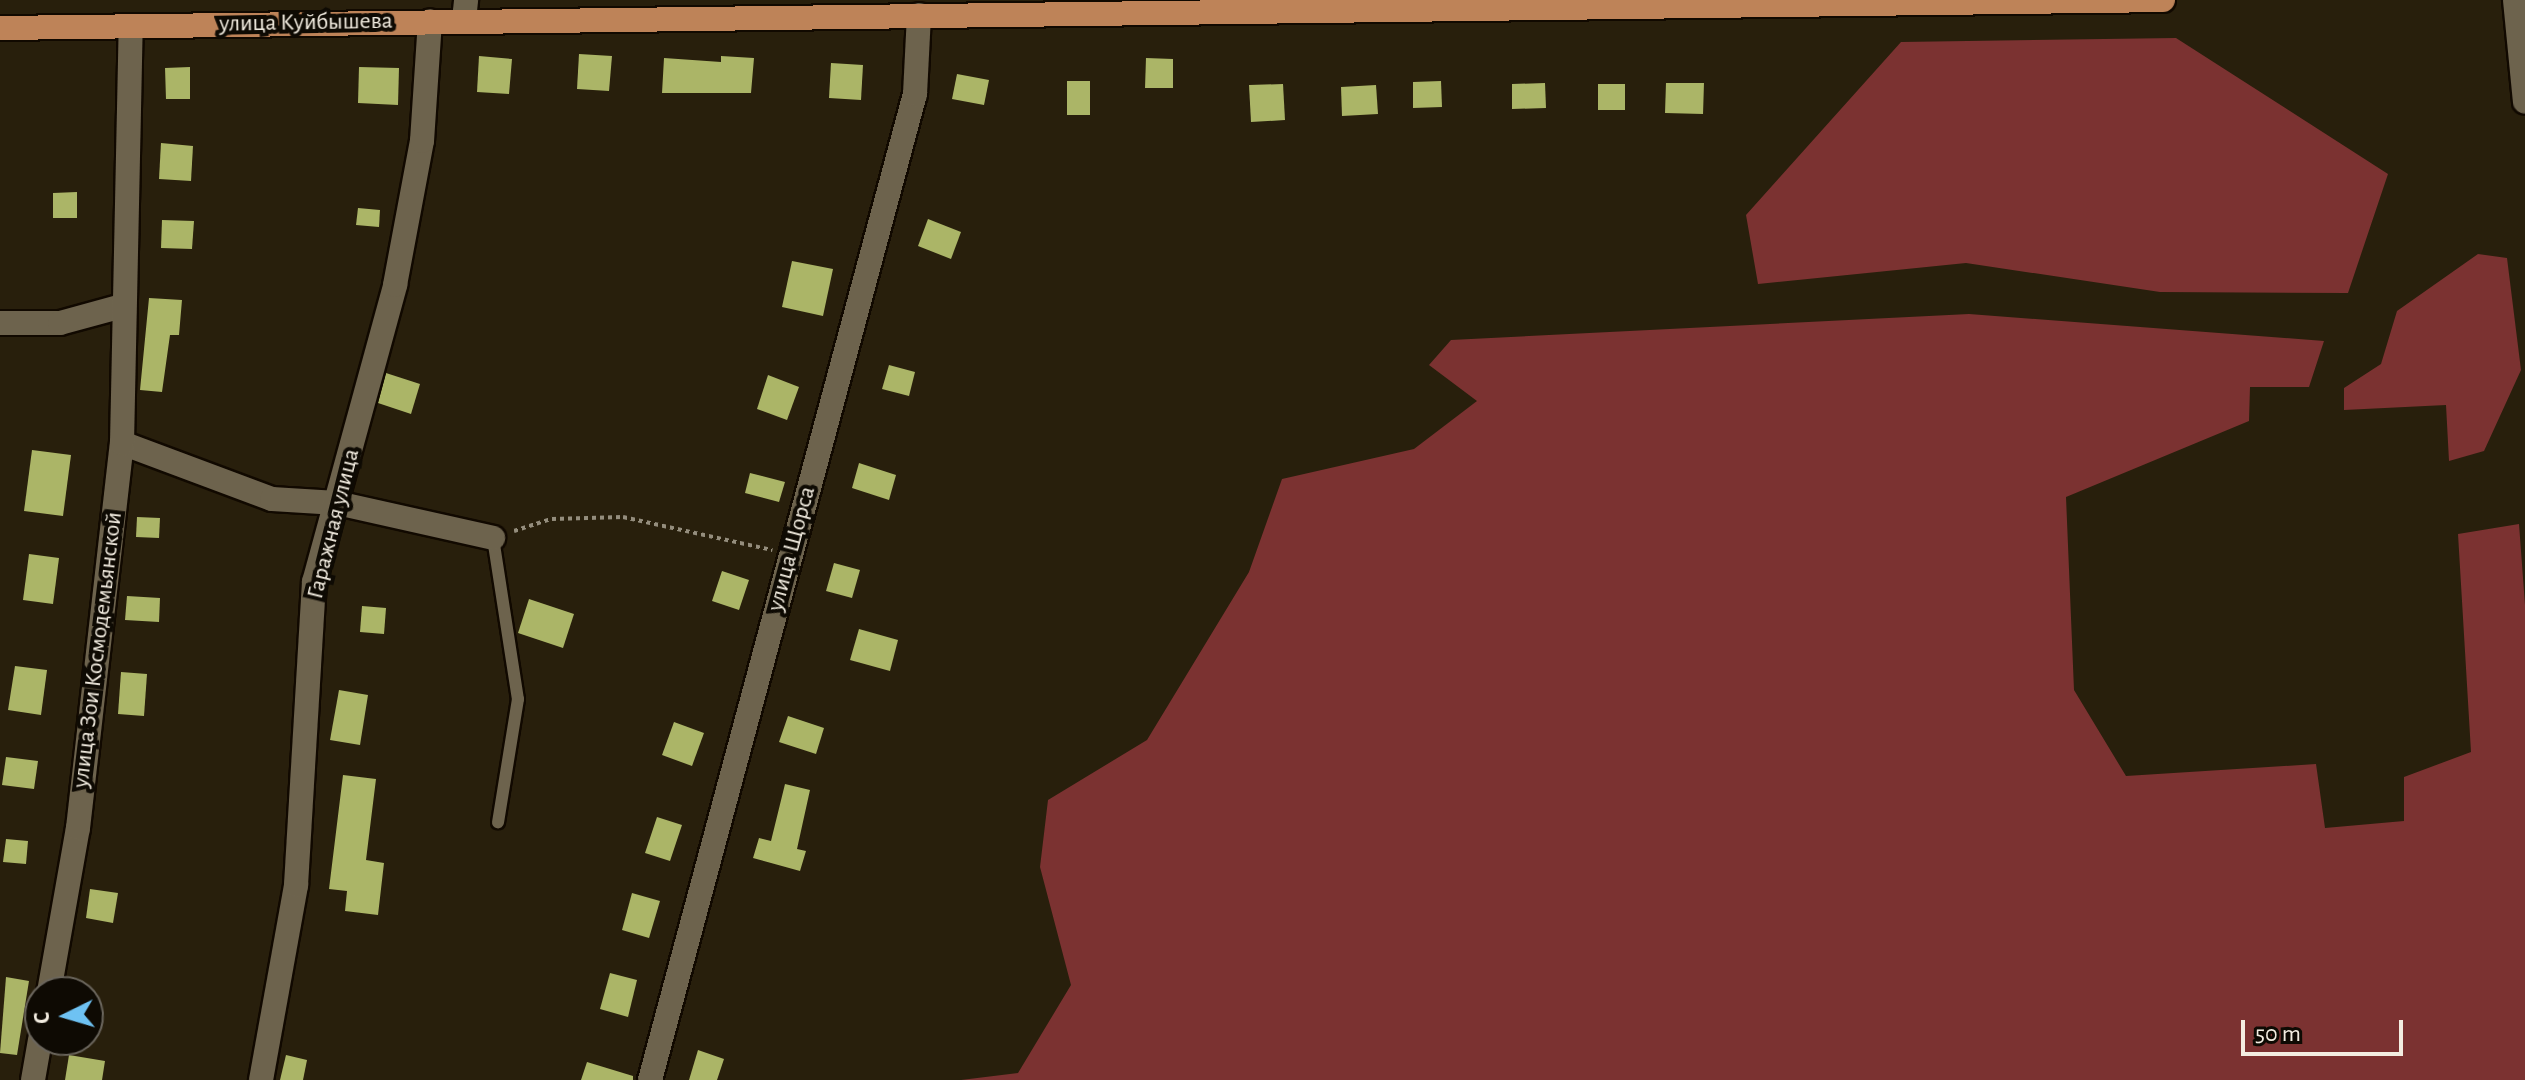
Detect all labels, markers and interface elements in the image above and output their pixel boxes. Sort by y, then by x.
street label: улица Куйбышева [219,7,393,39]
street label: Гаражная улица [301,446,367,602]
street label: улица Щорса [762,484,822,614]
street label: улица Зои Космодемьянской [67,510,129,790]
north arrow [24,976,104,1056]
scale bar [2245,1004,2407,1054]
text: С [31,1011,54,1025]
text: 50 m [2255,1022,2301,1046]

